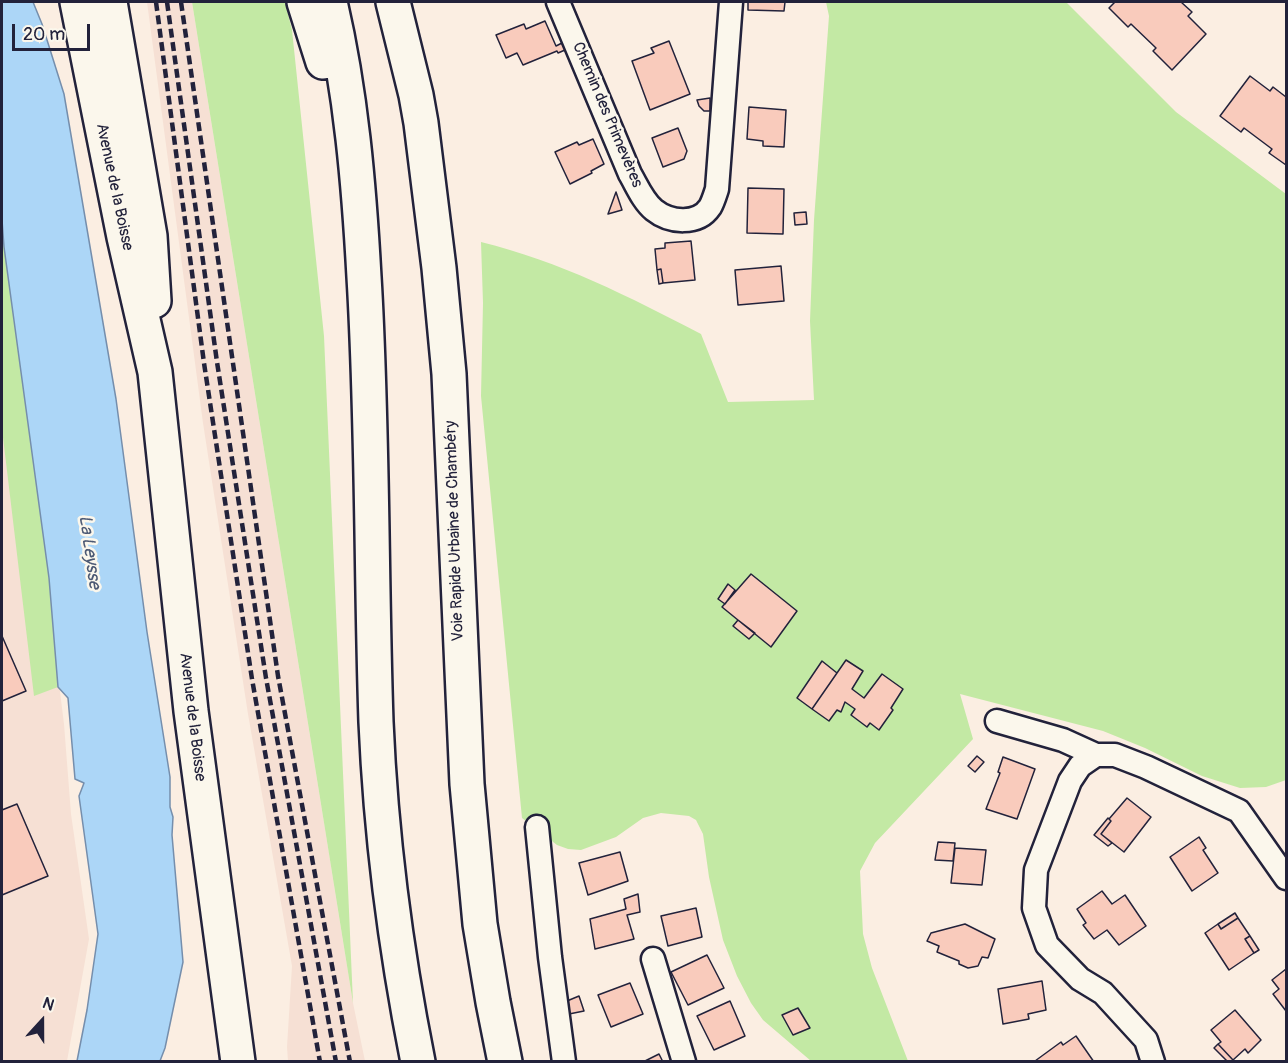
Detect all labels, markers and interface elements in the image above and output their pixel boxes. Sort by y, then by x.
scale bar [15,12,93,50]
text: 20 m [23,23,65,46]
street label: Chemin des Primevères [568,39,646,191]
street label: Avenue de la Boisse [91,122,137,252]
street label: Voie Rapide Urbaine de Chambéry [442,420,468,642]
water label: La Leysse [73,514,105,590]
street label: Avenue de la Boisse [175,652,209,782]
north arrow [12,991,72,1051]
text: N [40,993,57,1015]

